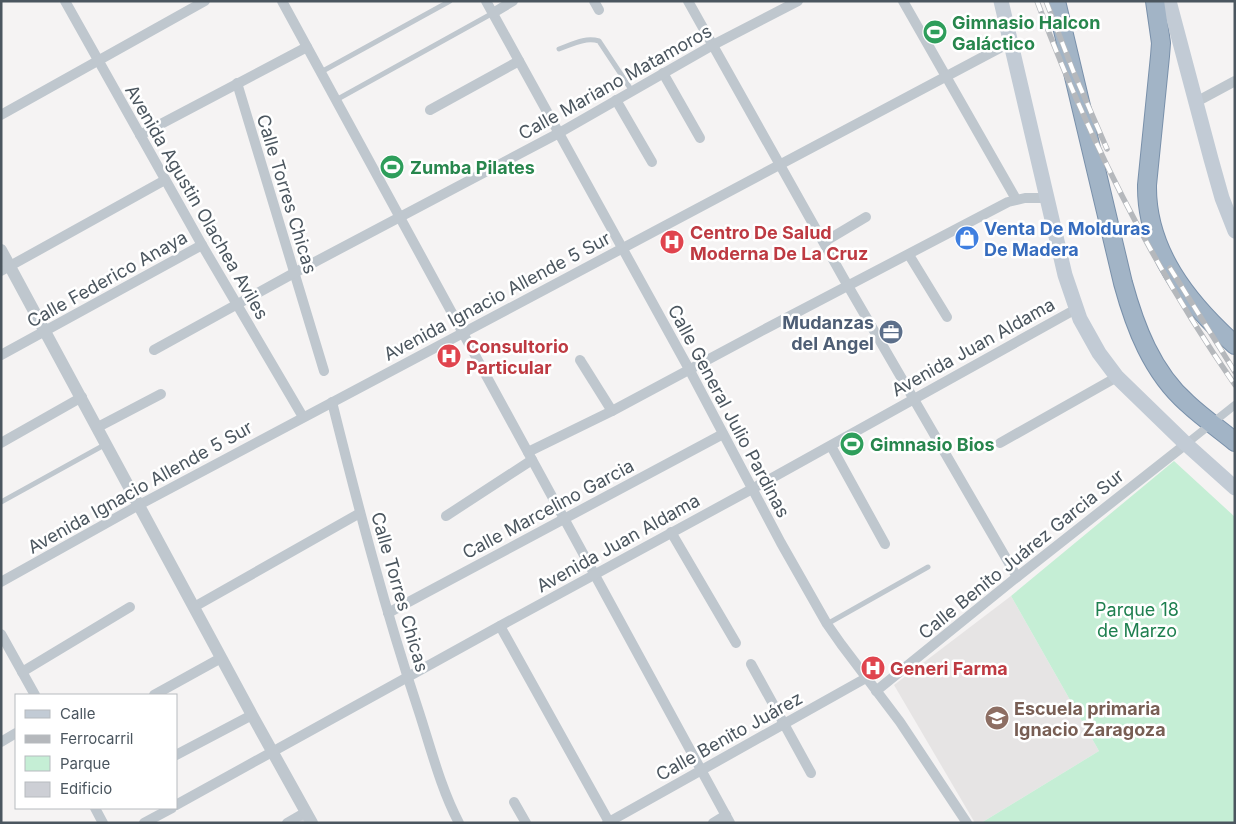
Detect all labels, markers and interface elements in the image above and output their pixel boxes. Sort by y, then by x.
place label: Gimnasio Halcon Galáctico [952,12,1100,54]
sports icon: Gimnasio Halcon Galáctico [922,19,948,45]
street label: Calle Mariano Matamoros [515,20,715,144]
street label: Avenida Agustin Olachea Aviles [121,81,273,323]
street label: Calle Torres Chicas [253,112,321,276]
sports icon: Zumba Pilates [379,154,405,180]
place label: Zumba Pilates [410,157,535,178]
place label: Venta De Molduras De Madera [984,218,1151,260]
place label: Centro De Salud Moderna De La Cruz [690,222,868,264]
shop icon: Venta De Molduras De Madera [954,225,980,251]
street label: Calle Federico Anaya [23,226,191,332]
street label: Avenida Ignacio Allende 5 Sur [380,227,614,365]
hospital icon: Centro De Salud Moderna De La Cruz [659,229,685,255]
street label: Avenida Juan Aldama [888,293,1058,401]
street label: Calle General Julio Pardinas [664,301,794,521]
place label: Mudanzas del Angel [782,312,874,354]
office icon: Mudanzas del Angel [878,319,904,345]
place label: Consultorio Particular [466,336,569,378]
hospital icon: Consultorio Particular [436,343,462,369]
street label: Avenida Ignacio Allende 5 Sur [24,416,256,558]
sports icon: Gimnasio Bios [839,431,865,457]
place label: Gimnasio Bios [870,434,995,455]
street label: Calle Marcelino Garcia [459,455,637,563]
street label: Calle Benito Juárez Garcia Sur [914,465,1128,643]
street label: Avenida Juan Aldama [533,489,703,597]
street label: Calle Torres Chicas [367,510,433,674]
park label: Parque 18 de Marzo [1095,599,1179,641]
hospital icon: Generi Farma [860,655,886,681]
place label: Generi Farma [890,658,1008,679]
street label: Calle Benito Juárez [652,687,806,785]
legend [15,694,178,809]
place label: Escuela primaria Ignacio Zaragoza [1014,698,1166,740]
text: Calle [60,704,95,723]
school or university icon: Escuela primaria Ignacio Zaragoza [984,705,1010,731]
text: Ferrocarril [60,729,133,748]
text: Parque [60,754,110,773]
text: Edificio [60,779,112,798]

